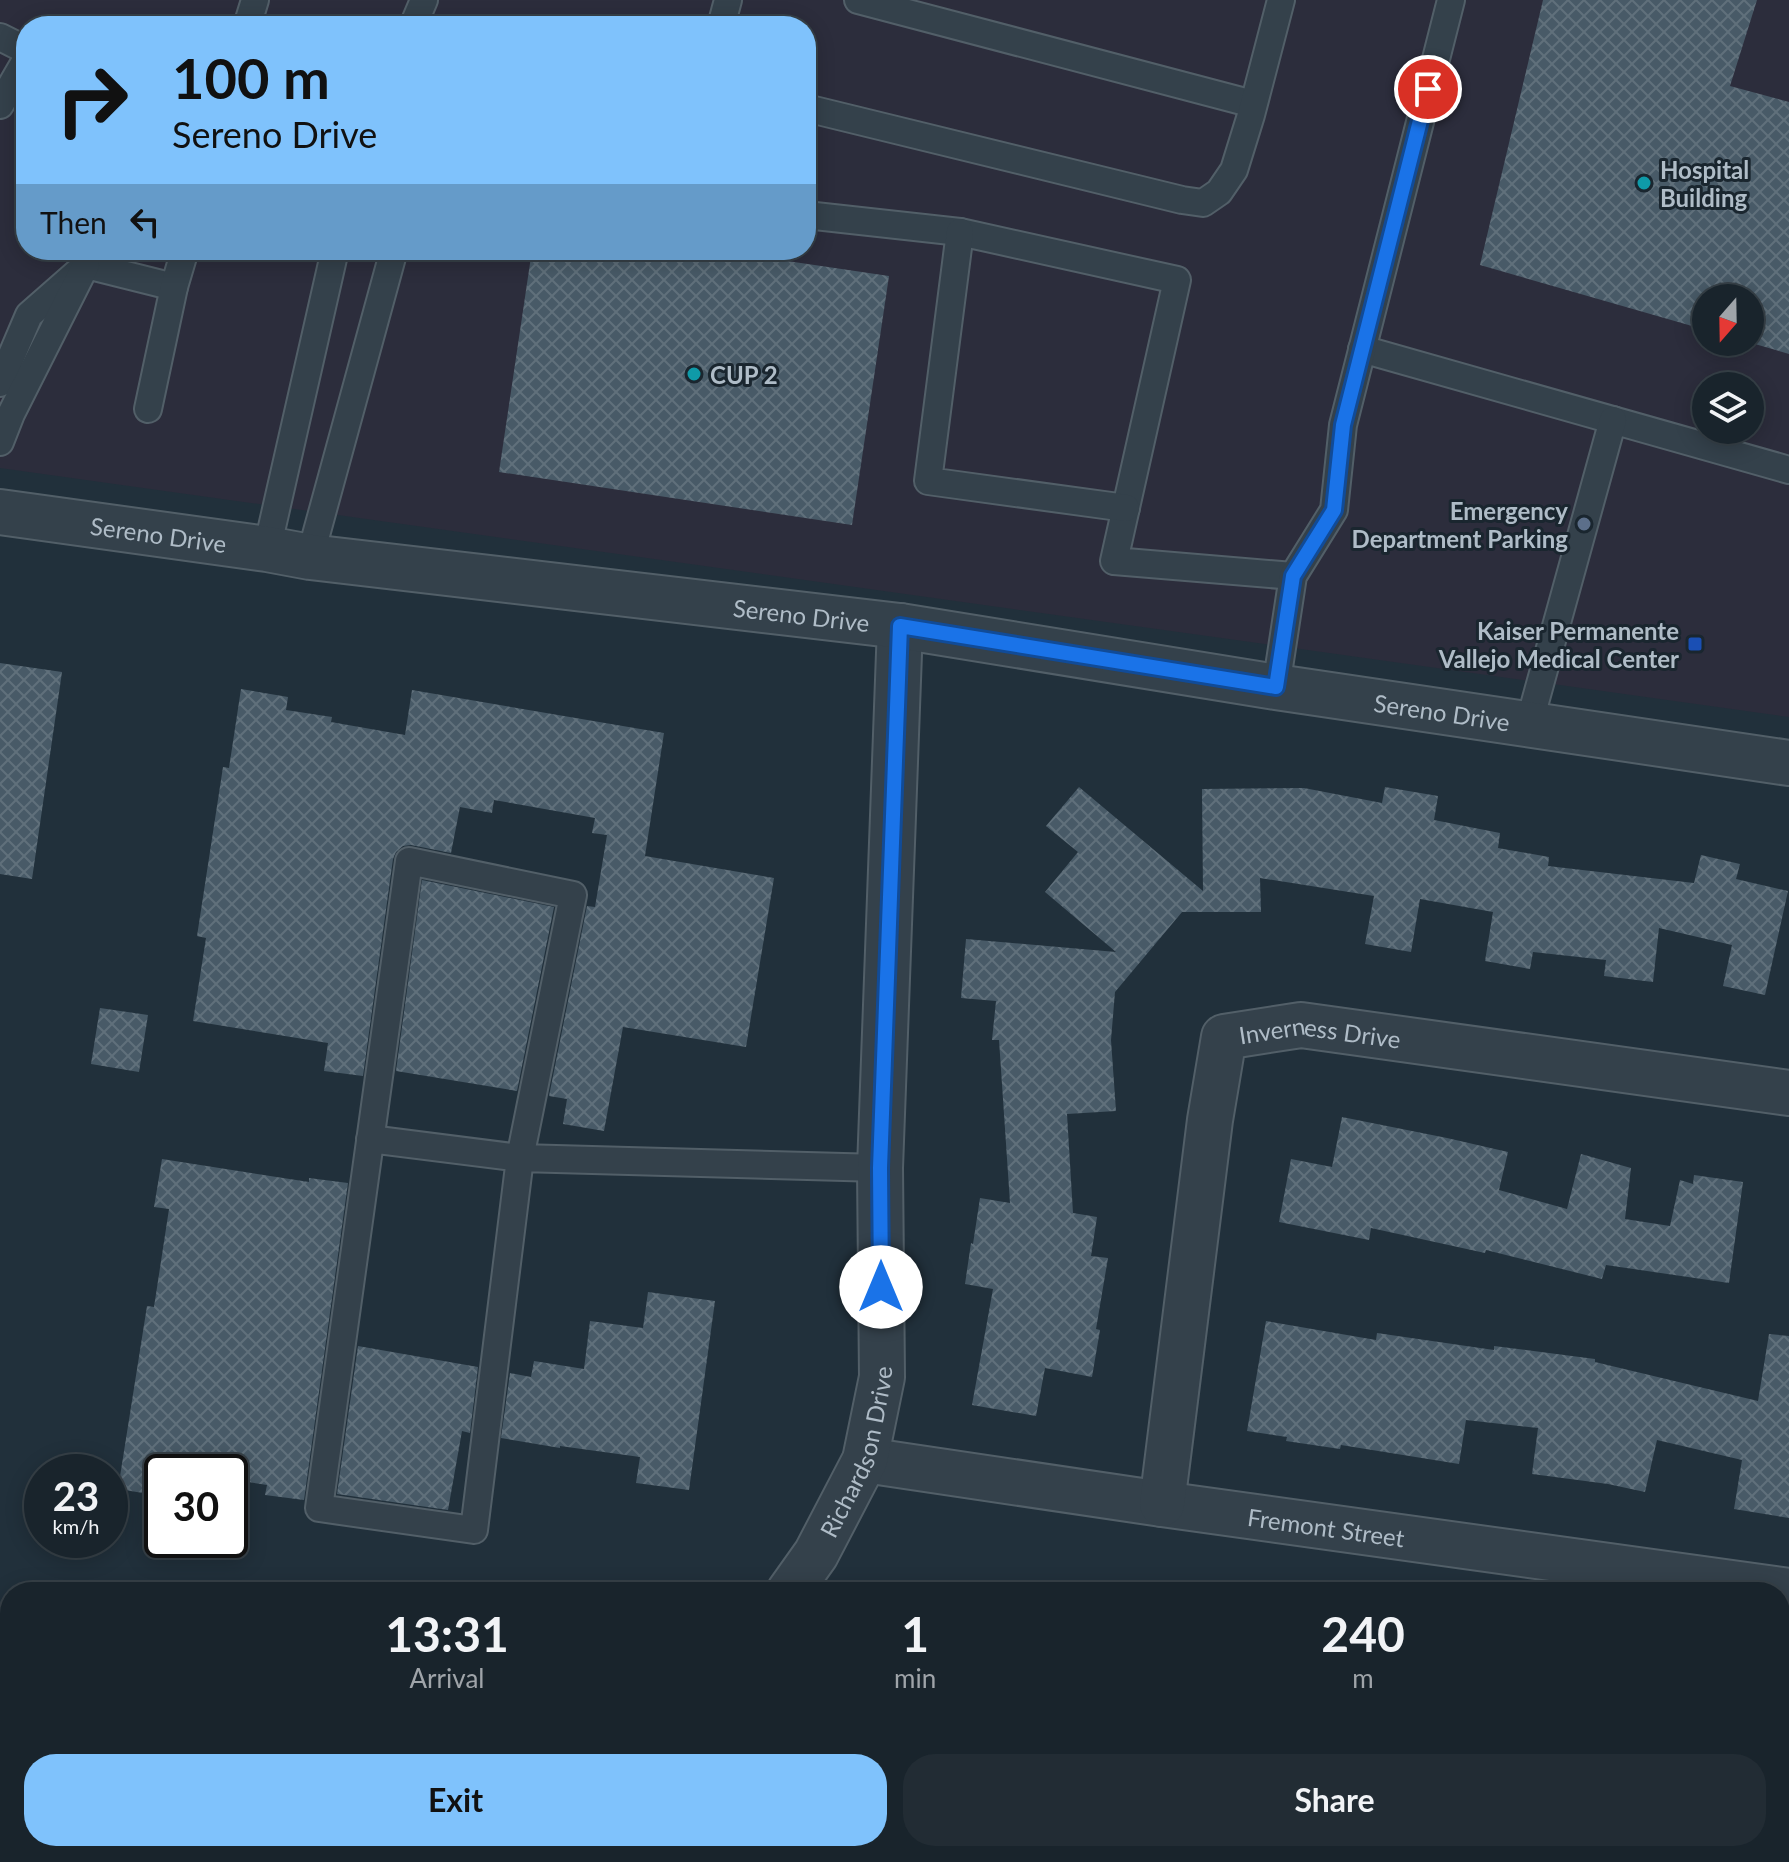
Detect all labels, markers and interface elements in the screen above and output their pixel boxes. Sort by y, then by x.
text: 100 m [172,44,330,111]
icon: right [40,48,144,152]
pin [1394,55,1462,123]
icon: arrive [1406,67,1450,111]
text: Sereno Drive [172,112,377,156]
place label: Hospital Building [1660,155,1749,212]
marker: Hospital Building [1635,174,1653,192]
icon: left [123,200,167,244]
text: Then [40,204,107,240]
north arrow [1692,284,1764,356]
map controls [1692,284,1764,444]
place label: CUP 2 [710,360,778,389]
marker: CUP 2 [685,365,703,383]
button: layers [1692,372,1764,444]
place label: Emergency Department Parking [1352,496,1568,553]
street label: Sereno Drive [89,510,228,558]
marker: Emergency Department Parking [1575,515,1593,533]
street label: Sereno Drive [732,592,871,637]
place label: Kaiser Permanente Vallejo Medical Center [1438,616,1679,673]
marker: Kaiser Permanente Vallejo Medical Center [1686,635,1704,653]
street label: Sereno Drive [1372,687,1512,736]
street label: Inverness Drive [1237,1010,1403,1053]
position arrow [839,1245,923,1329]
street label: Richardson Drive [813,1366,897,1542]
speed limit sign: 30 [144,1454,248,1558]
text: 23 [53,1472,99,1520]
street label: Fremont Street [1246,1502,1407,1552]
text: km/h [53,1514,99,1538]
text: 13:31 [385,1605,509,1662]
text: 1 [901,1605,929,1662]
text: 240 [1321,1605,1405,1662]
text: Arrival [410,1662,484,1694]
text: min [894,1662,936,1694]
text: m [1352,1662,1374,1694]
button: Exit [24,1754,887,1846]
button: Share [903,1754,1766,1846]

